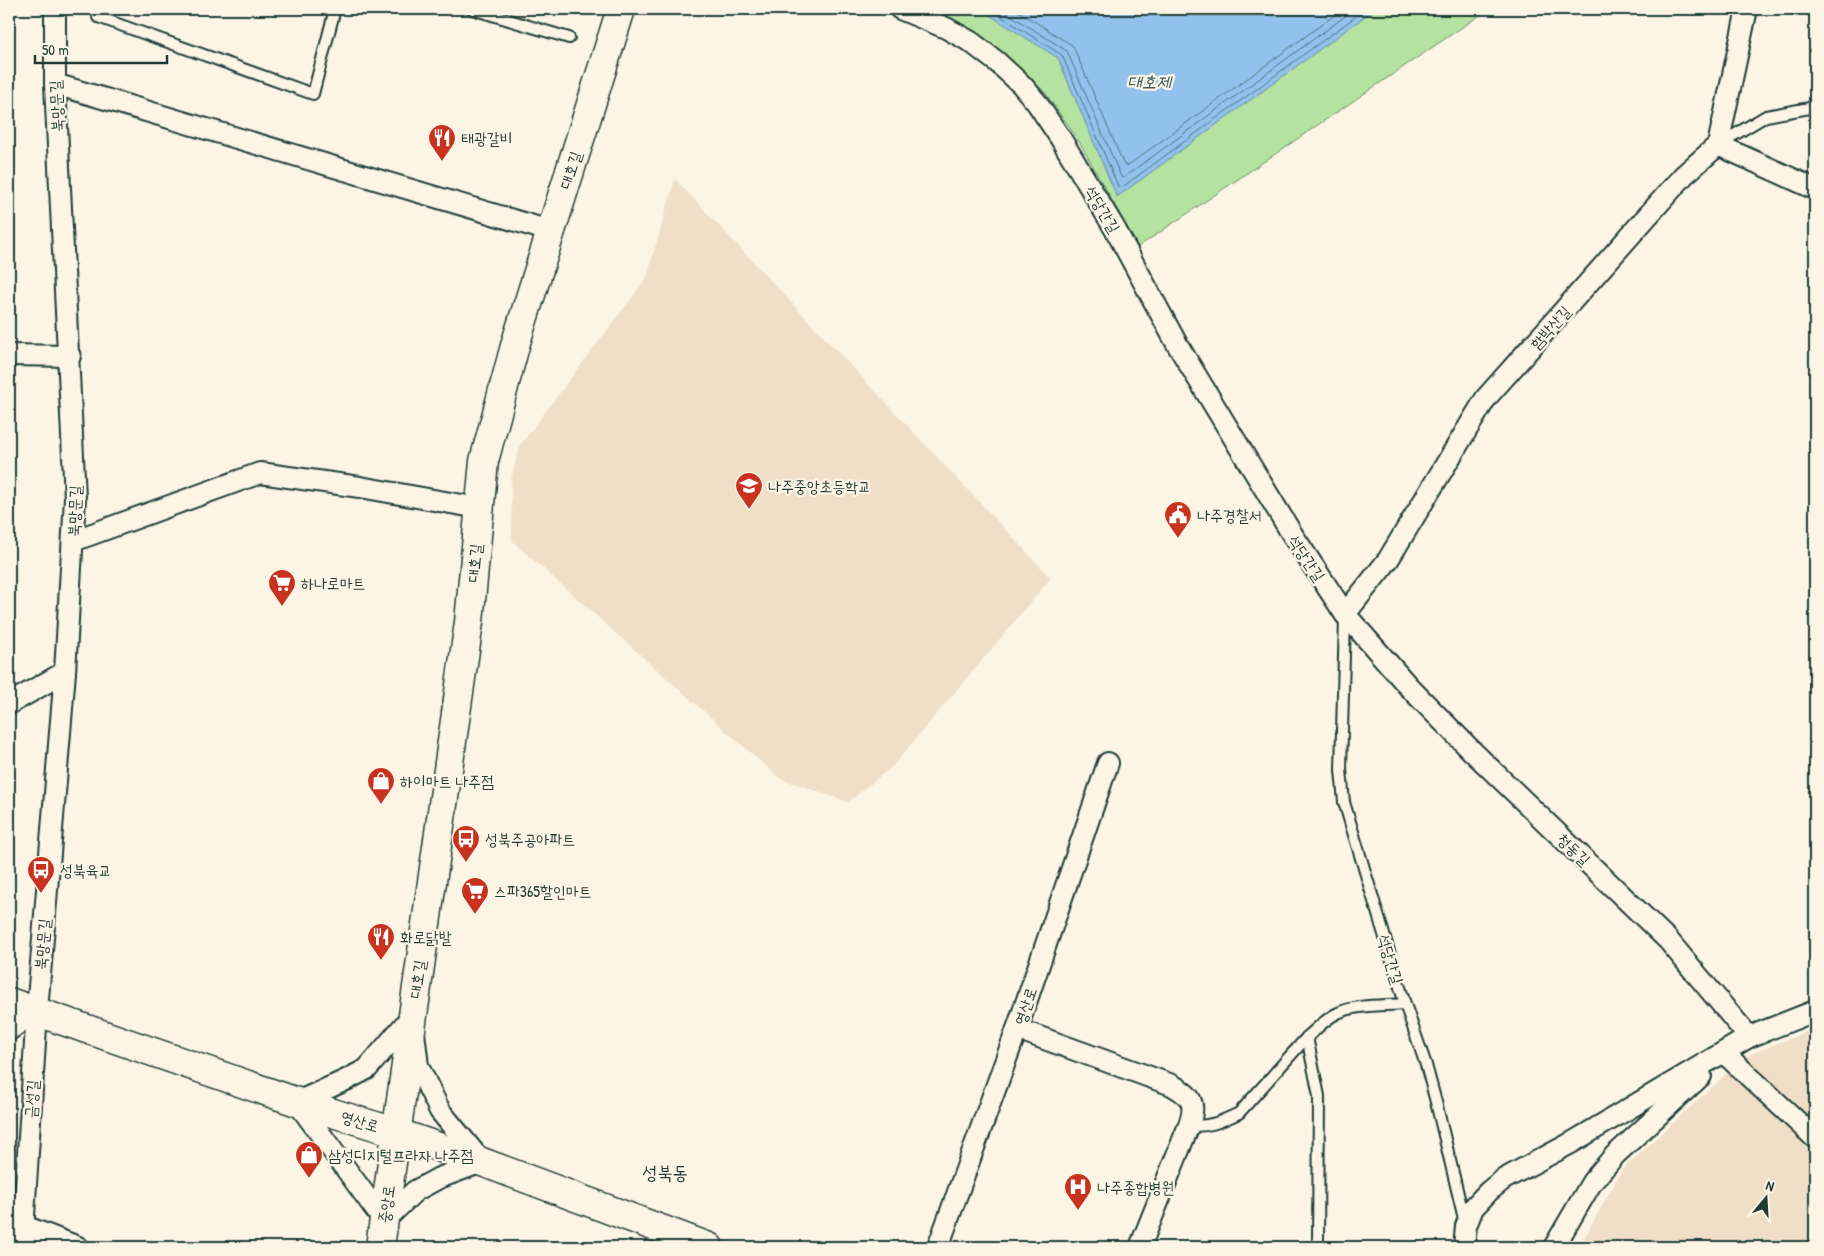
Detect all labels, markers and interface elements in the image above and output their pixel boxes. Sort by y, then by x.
scale bar [35,32,168,64]
text: 50 m [42,39,69,60]
water label: 대호제 [1127,69,1173,94]
street label: 북망문길 [44,80,68,132]
restaurant icon: 태광갈비 [427,123,457,162]
place label: 태광갈비 [461,127,513,149]
street label: 대호길 [554,148,586,192]
street label: 석당간길 [1080,181,1126,237]
street label: 함박산길 [1525,300,1575,353]
school or university icon: 나주중앙초등학교 [734,471,764,510]
place label: 나주중앙초등학교 [768,475,871,497]
street label: 북망문길 [62,485,86,537]
public building icon: 나주경찰서 [1163,500,1193,539]
place label: 나주경찰서 [1197,504,1261,526]
street label: 석당간길 [1283,531,1331,586]
street label: 대호길 [461,543,487,583]
supermarket icon: 하나로마트 [267,568,297,607]
place label: 하나로마트 [301,572,365,594]
shop icon: 하이마트 나주점 [366,766,396,805]
place label: 하이마트 나주점 [400,770,494,792]
bus stop icon: 성북주공아파트 [451,824,481,863]
place label: 성북주공아파트 [485,828,575,850]
street label: 청동길 [1552,828,1596,870]
bus stop icon: 성북육교 [26,855,56,894]
place label: 성북육교 [60,859,112,881]
supermarket icon: 스파365할인마트 [460,876,490,915]
place label: 스파365할인마트 [494,880,592,902]
street label: 북망문길 [29,917,55,971]
restaurant icon: 화로닭발 [366,922,396,961]
place label: 화로닭발 [400,926,452,948]
street label: 석당간길 [1373,931,1409,987]
street label: 대호길 [403,958,431,1000]
street label: 영산로 [1008,984,1042,1028]
street label: 금성길 [19,1079,43,1119]
street label: 영산로 [338,1105,382,1137]
shop icon: 삼성디지털프라자 나주점 [294,1140,324,1179]
place label: 삼성디지털프라자 나주점 [328,1144,473,1166]
district label: 성북동 [642,1159,688,1185]
hospital icon: 나주종합병원 [1063,1172,1093,1211]
north arrow [1742,1174,1792,1224]
text: N [1764,1175,1777,1196]
place label: 나주종합병원 [1097,1176,1174,1198]
street label: 중앙로 [372,1183,400,1225]

